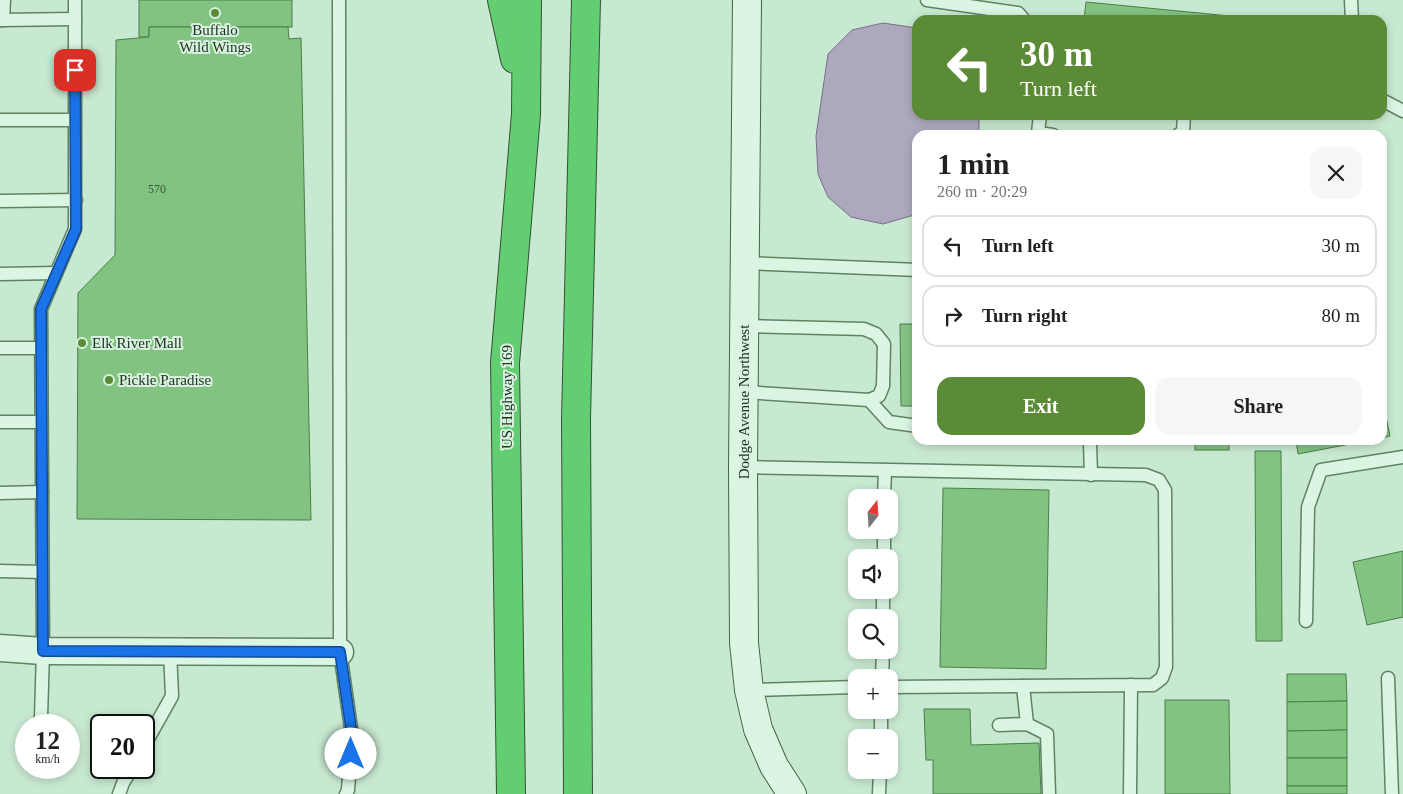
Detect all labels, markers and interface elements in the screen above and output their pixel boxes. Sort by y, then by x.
marker: Buffalo Wild Wings [209,7,221,19]
place label: Buffalo Wild Wings [179,22,251,55]
icon: left [937,35,1002,100]
text: 30 m [1020,35,1093,74]
pin [54,49,96,91]
icon: arrive [61,56,89,84]
text: Turn left [1020,76,1097,101]
text: 1 min [937,147,1010,180]
button: close [1310,147,1362,199]
house number: 570 [148,182,166,196]
text: 260 m · 20:29 [937,183,1027,200]
icon: left [939,232,967,260]
text: Turn left [982,235,1054,256]
text: 30 m [1321,235,1360,256]
icon: right [939,302,967,330]
text: Turn right [982,305,1067,326]
text: 80 m [1321,305,1360,326]
street label: Dodge Avenue Northwest [736,324,752,479]
place label: Elk River Mall [92,335,182,351]
marker: Elk River Mall [76,337,88,349]
street label: US Highway 169 [499,345,515,449]
place label: Pickle Paradise [119,372,211,388]
marker: Pickle Paradise [103,374,115,386]
button: Exit [937,377,1145,435]
button: Share [1155,377,1362,435]
north arrow [848,489,898,539]
map controls [848,489,898,779]
button: sound [848,549,898,599]
button: search [848,609,898,659]
button: + [848,669,898,719]
speed limit sign: 20 [90,714,155,779]
text: 12 [35,727,60,754]
position arrow [324,727,376,779]
button: − [848,729,898,779]
text: km/h [35,752,60,766]

